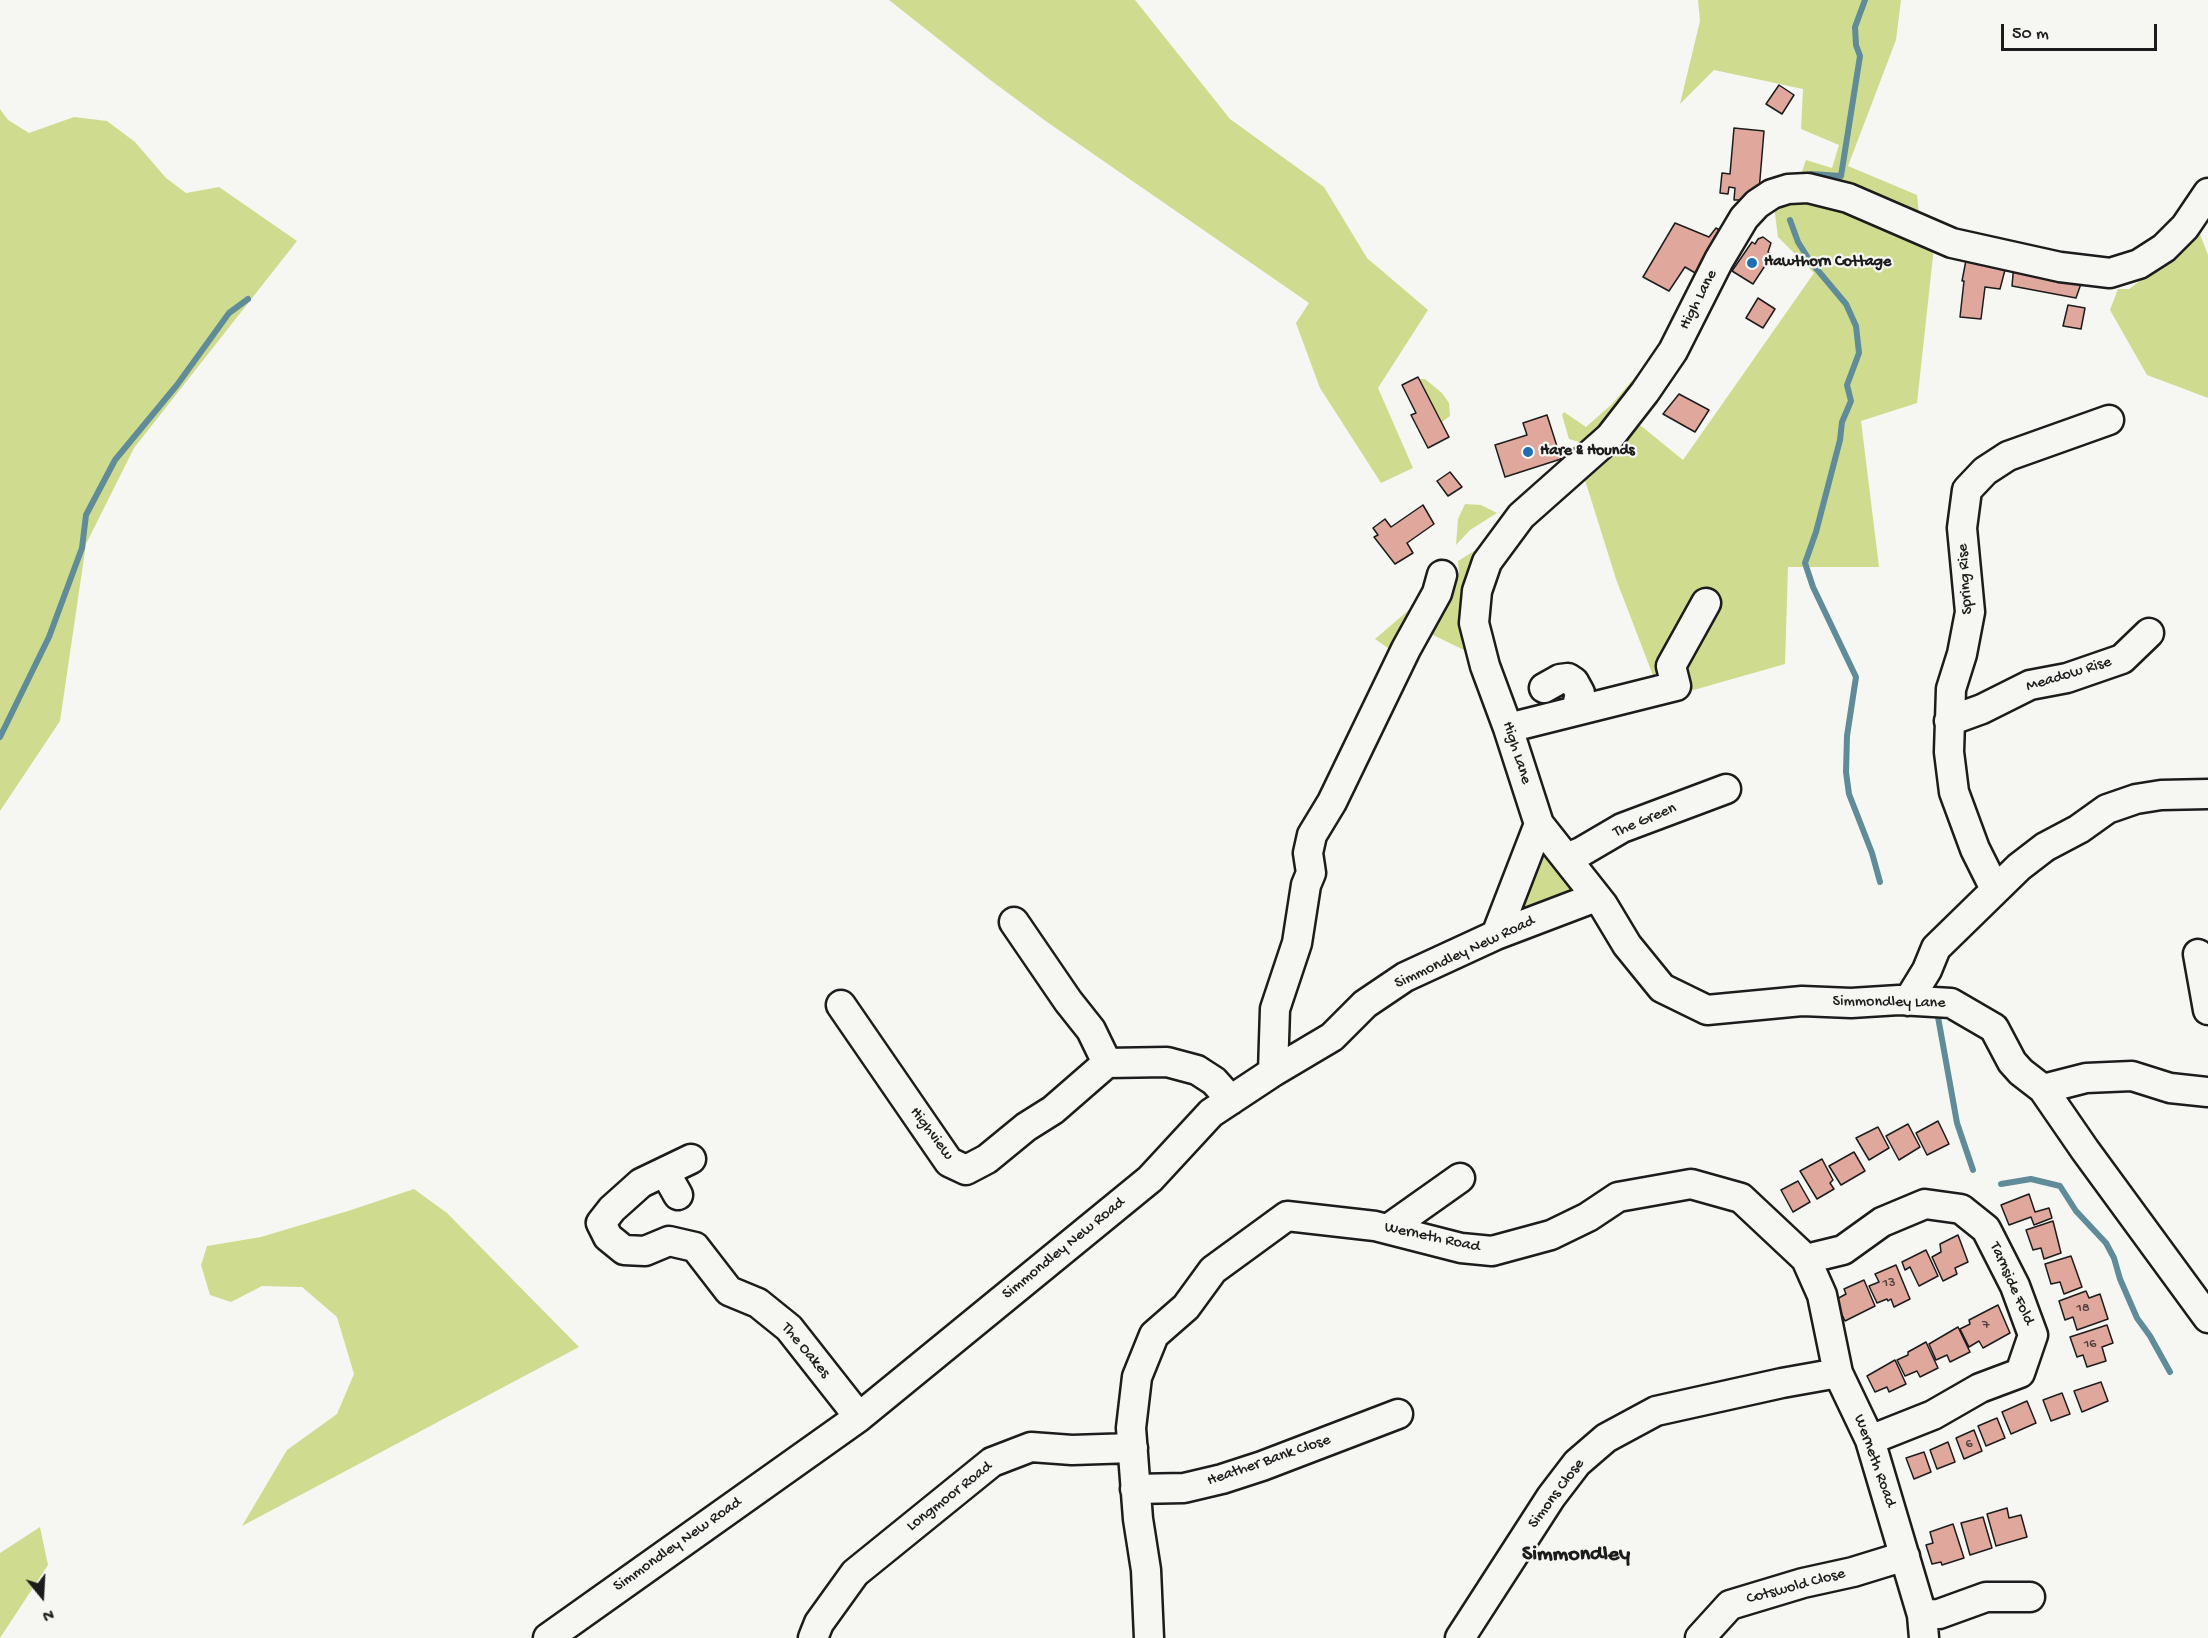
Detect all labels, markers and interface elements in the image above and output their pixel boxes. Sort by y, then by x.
scale bar [2004,12,2160,50]
text: 50 m [2012,24,2049,45]
place label: Hawthorn Cottage [1764,253,1891,273]
marker: Hawthorn Cottage [1745,256,1759,270]
street label: High Lane [1676,267,1722,333]
place label: Hare & Hounds [1540,442,1635,462]
marker: Hare & Hounds [1521,445,1535,459]
street label: Spring Rise [1954,543,1978,615]
street label: Meadow Rise [2024,653,2114,697]
street label: High Lane [1497,719,1535,787]
street label: The Green [1611,799,1679,843]
street label: Simmondley New Road [1392,912,1538,994]
street label: Simmondley Lane [1832,992,1946,1014]
street label: Highview [905,1104,957,1164]
street label: Simmondley New Road [999,1194,1129,1304]
street label: Werneth Road [1382,1219,1482,1257]
street label: Tarnside Fold [1984,1240,2038,1328]
house number: 13 [1883,1276,1895,1292]
house number: 18 [2076,1301,2090,1317]
house number: 7 [1982,1318,1990,1334]
street label: The Oakes [776,1319,834,1383]
house number: 16 [2084,1337,2096,1353]
street label: Werneth Road [1848,1412,1900,1510]
street label: Heather Bank Close [1205,1431,1333,1491]
house number: 6 [1965,1437,1973,1453]
street label: Simons Close [1525,1455,1589,1533]
street label: Longmoor Road [903,1458,997,1536]
street label: Simmondley New Road [610,1493,746,1597]
district label: Simmondley [1522,1543,1630,1569]
street label: Cotswold Close [1745,1565,1847,1609]
north arrow [12,1566,72,1626]
text: N [40,1603,56,1624]

